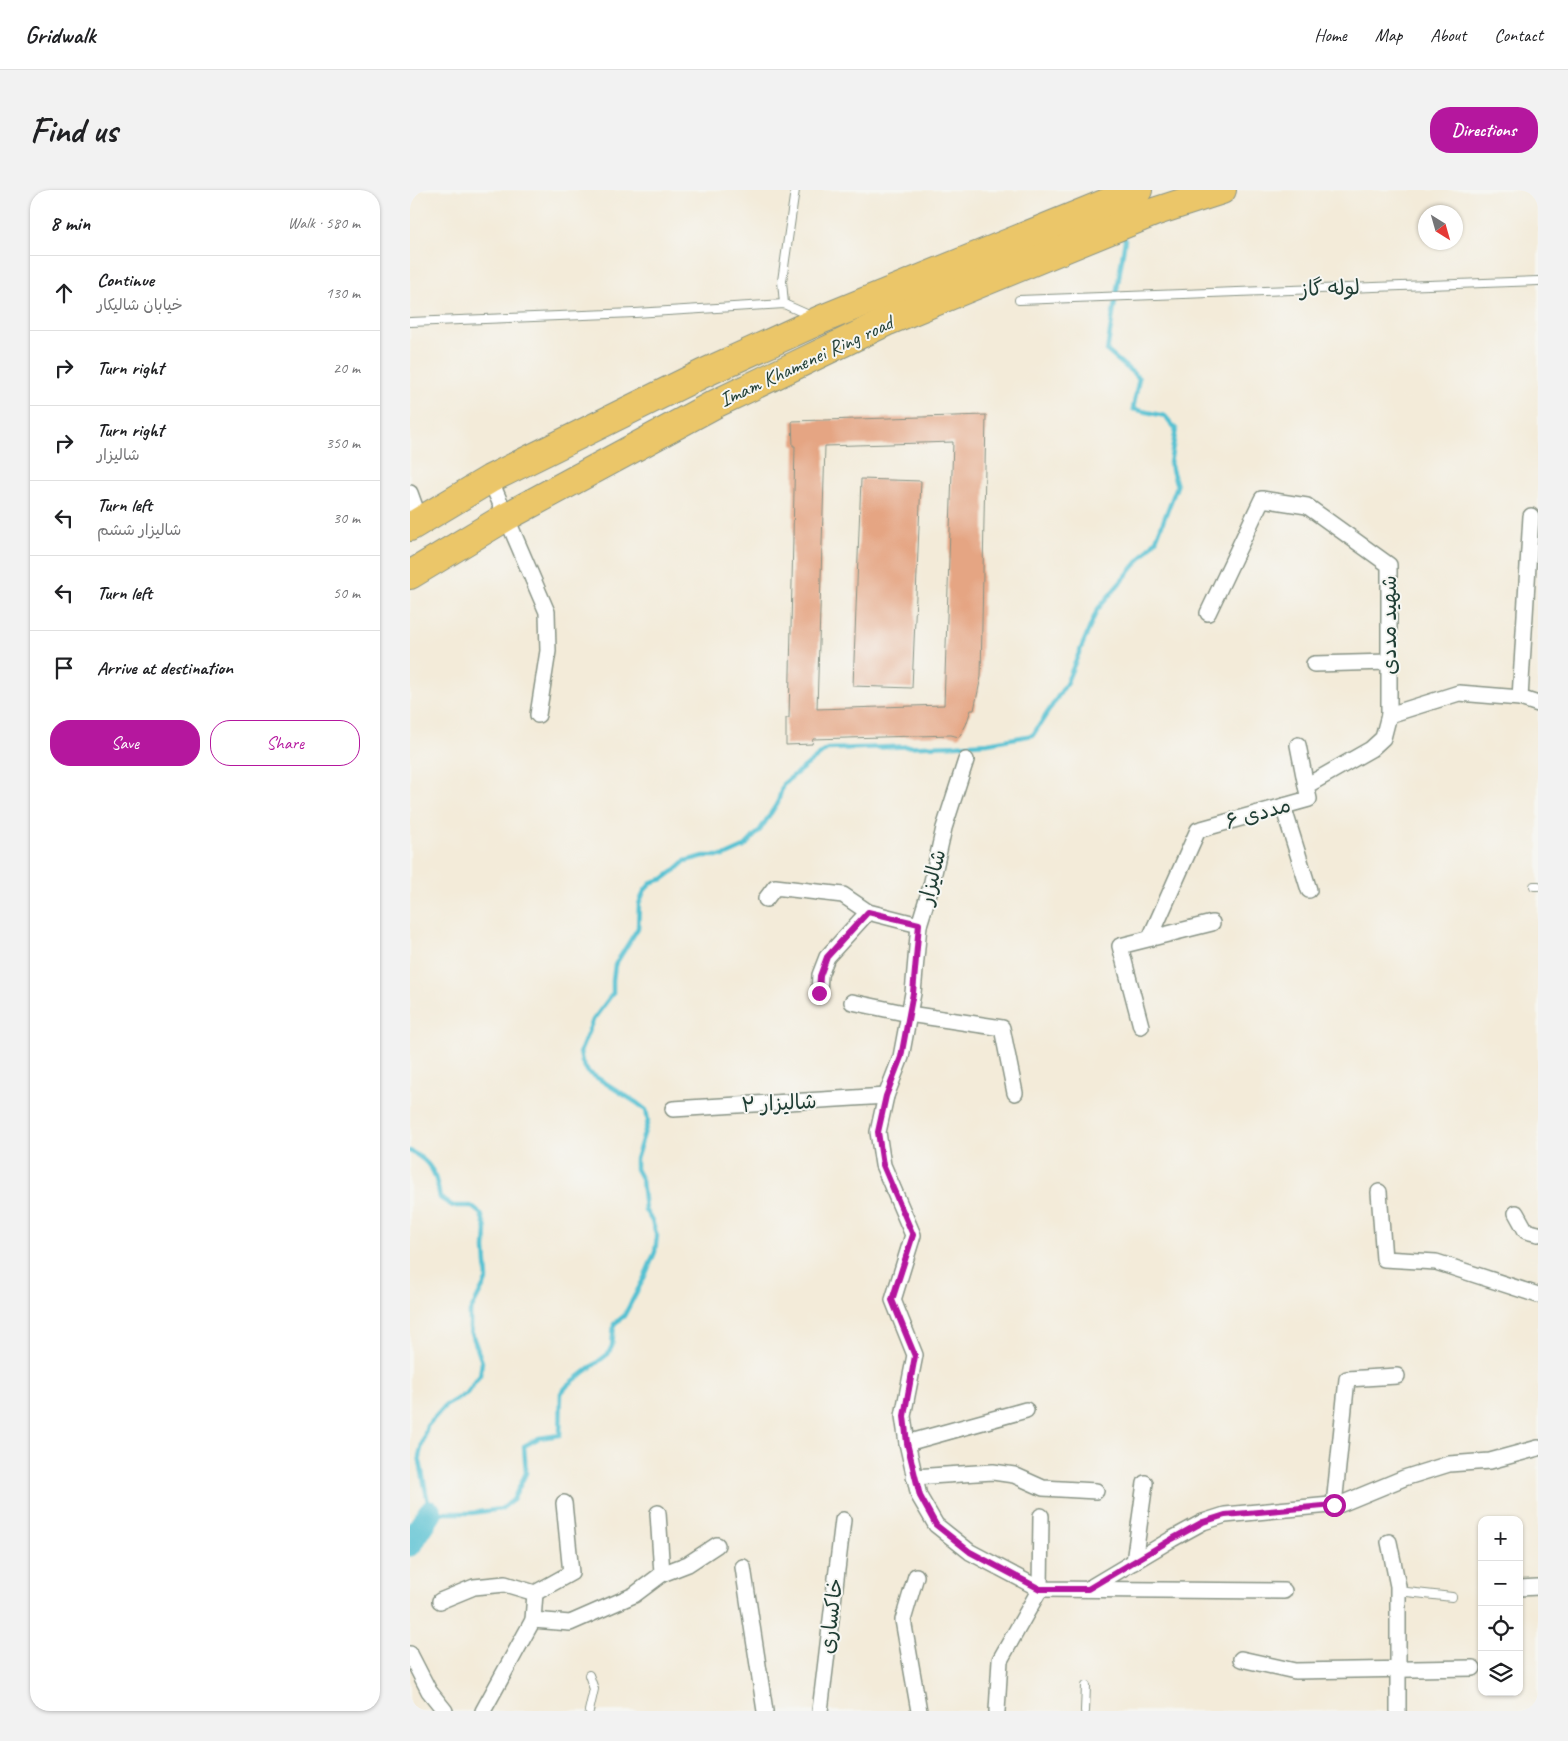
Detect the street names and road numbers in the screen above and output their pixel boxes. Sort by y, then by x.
street label: لوله گاز [1298,274,1360,302]
street label: Imam Khamenei Ring road [715,308,899,413]
street label: شهید مددی [1376,575,1402,675]
street label: مددی ۶ [1222,791,1294,835]
street label: شالیزار [912,847,951,909]
street label: شالیزار ۲ [741,1088,817,1118]
street label: خاکساری [813,1577,849,1655]

